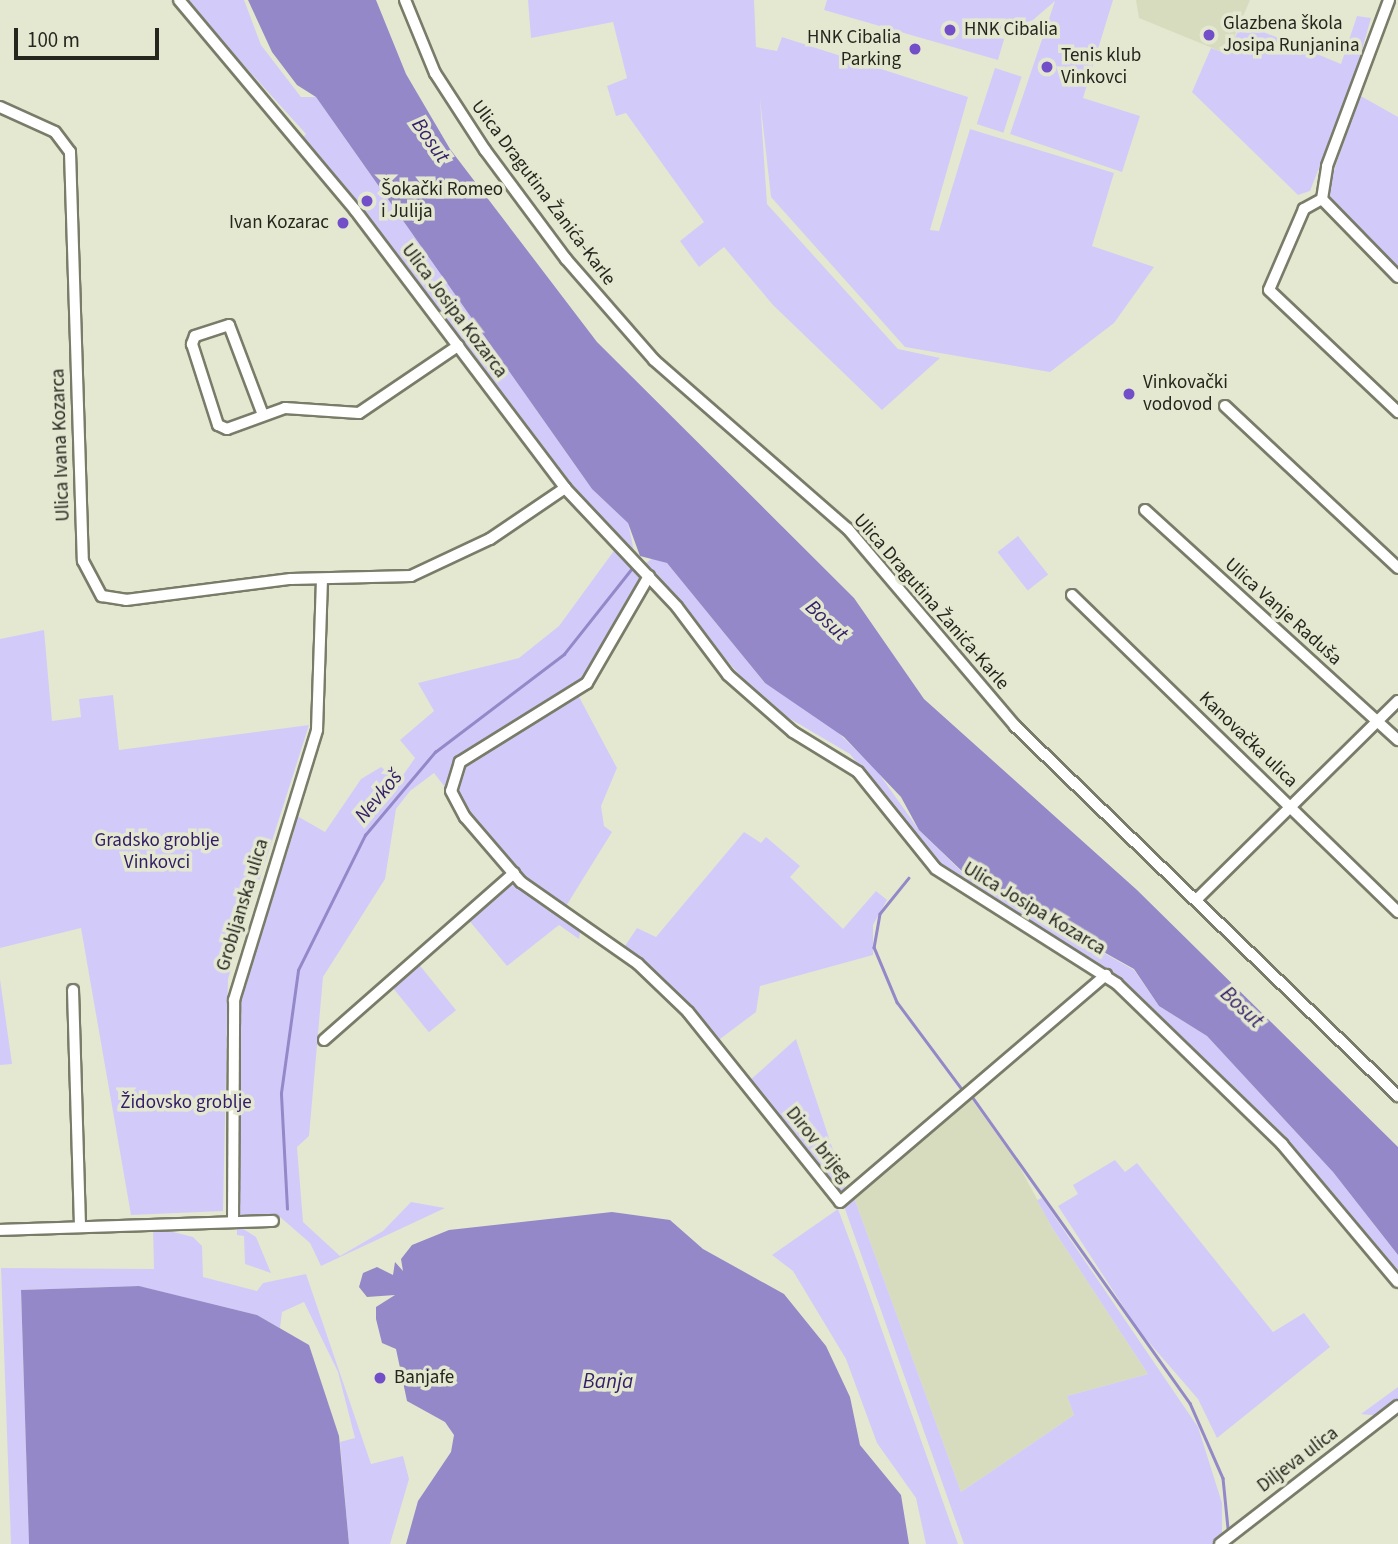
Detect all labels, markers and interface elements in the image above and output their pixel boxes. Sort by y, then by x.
place label: Glazbena škola Josipa Runjanina [1223,13,1359,57]
scale bar [18,14,163,58]
place label: HNK Cibalia [964,19,1058,41]
marker: HNK Cibalia [942,22,958,38]
text: 100 m [27,25,80,55]
place label: HNK Cibalia Parking [807,27,901,71]
marker: Glazbena škola Josipa Runjanina [1201,27,1217,43]
marker: HNK Cibalia Parking [907,41,923,57]
place label: Tenis klub Vinkovci [1061,45,1141,89]
marker: Tenis klub Vinkovci [1039,59,1055,75]
street label: Ulica Dragutina Žanića-Karle [466,96,620,290]
water label: Bosut [407,113,455,167]
place label: Šokački Romeo i Julija [381,179,503,223]
marker: Šokački Romeo i Julija [359,193,375,209]
place label: Ivan Kozarac [229,212,329,234]
marker: Ivan Kozarac [335,215,351,231]
street label: Ulica Josipa Kozarca [396,239,512,383]
street label: Ulica Ivana Kozarca [47,368,75,522]
place label: Vinkovački vodovod [1143,372,1228,416]
marker: Vinkovački vodovod [1121,386,1137,402]
street label: Ulica Dragutina Žanića-Karle [848,509,1014,695]
street label: Ulica Vanje Raduša [1220,553,1346,671]
water label: Bosut [801,594,853,646]
street label: Kanovačka ulica [1194,687,1302,793]
water label: Nevkoš [349,765,407,827]
park label: Gradsko groblje Vinkovci [94,830,220,874]
street label: Grobljanska ulica [212,836,274,974]
street label: Ulica Josipa Kozarca [959,858,1109,960]
water label: Bosut [1216,981,1268,1033]
park label: Židovsko groblje [120,1092,252,1114]
street label: Dirov brijeg [781,1102,855,1188]
place label: Banjafe [394,1367,454,1389]
water label: Banja [583,1368,633,1394]
marker: Banjafe [372,1370,388,1386]
street label: Diljeva ulica [1253,1422,1343,1498]

